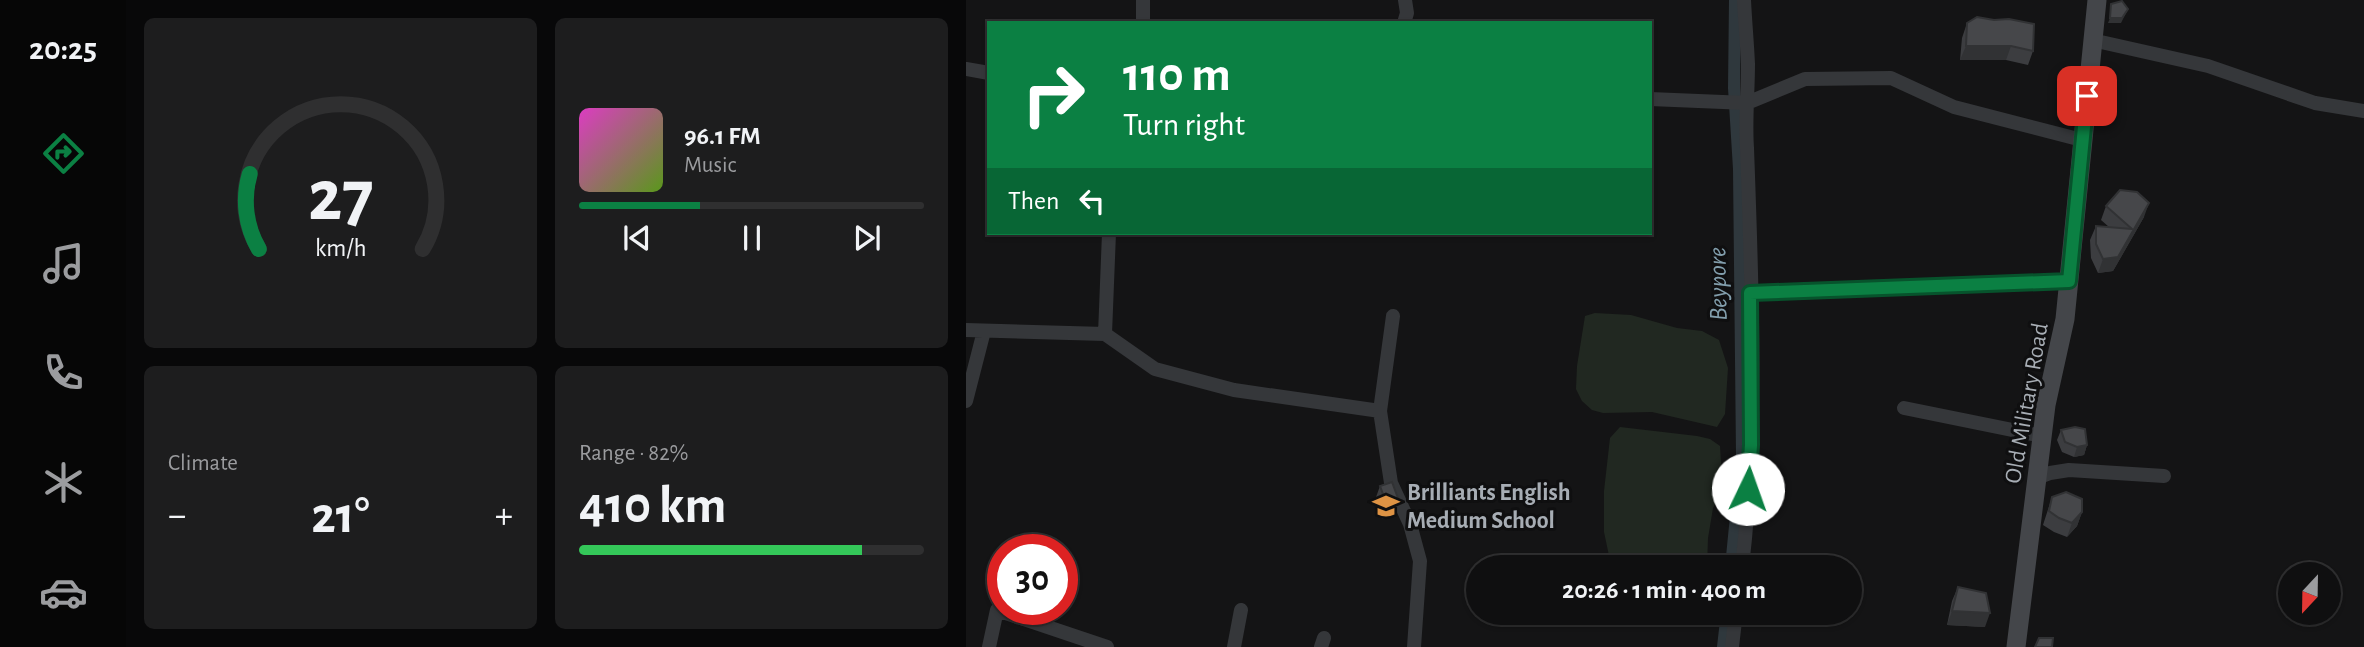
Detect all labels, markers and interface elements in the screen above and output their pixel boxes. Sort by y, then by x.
text: 20:25 [29,33,97,65]
icon: right [1008,49,1099,140]
text: 110 m [1123,51,1231,100]
pin [2057,66,2117,126]
icon: arrive [2068,77,2106,115]
text: Turn right [1123,109,1245,141]
text: 96.1 FM [684,123,761,149]
icon: directions [39,129,88,178]
text: Music [684,154,736,177]
text: 27 [308,161,373,234]
icon: left [1073,182,1111,220]
text: Then [1008,188,1059,214]
icon: previous [618,219,656,257]
icon: pause [733,219,771,257]
icon: next [848,219,886,257]
text: km/h [315,236,366,261]
icon: music [39,239,88,288]
water label: Beypore [1704,247,1732,321]
street label: Old Military Road [2001,321,2053,485]
icon: phone [39,348,88,397]
text: Range · 82% [579,442,689,465]
text: Climate [168,452,238,475]
position arrow [1711,452,1785,526]
icon: climate [39,458,88,507]
text: 410 km [579,480,727,532]
place label: Brilliants English Medium School [1407,481,1571,533]
text: 21° [311,490,370,542]
school or university icon: Brilliants English Medium School [1371,491,1401,521]
text: − [168,497,186,535]
text: + [495,497,513,535]
speed limit sign: 30 [987,534,1078,625]
north arrow [2278,562,2342,625]
map controls [2278,562,2341,625]
icon: car [39,568,88,617]
text: 20:26 · 1 min · 400 m [1562,577,1766,603]

